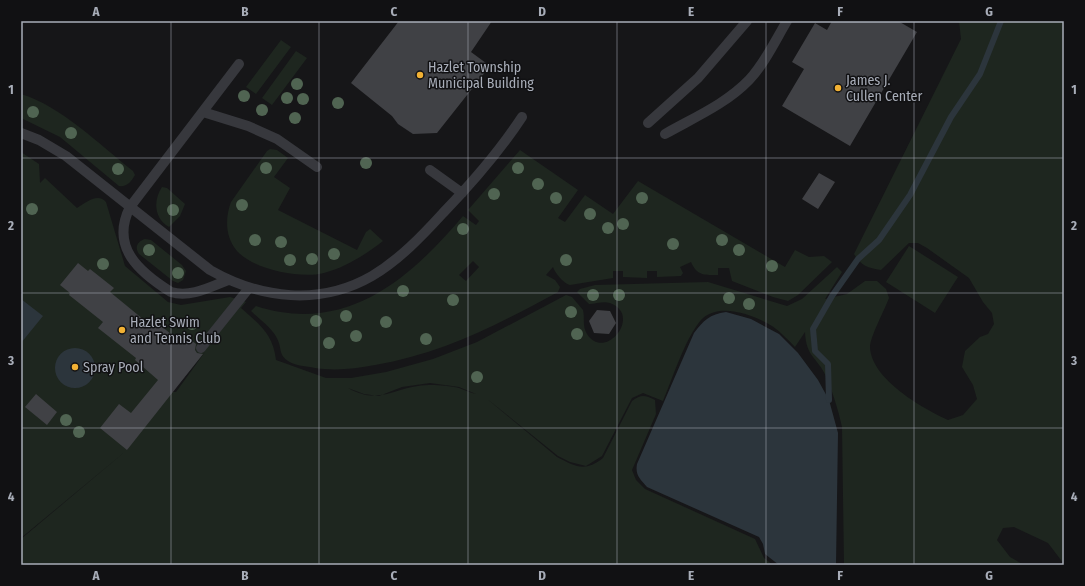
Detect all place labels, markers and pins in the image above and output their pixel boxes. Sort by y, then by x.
place label: Hazlet Township Municipal Building [428,59,534,92]
marker: Hazlet Township Municipal Building [415,70,425,80]
place label: James J. Cullen Center [846,72,923,105]
marker: James J. Cullen Center [833,83,843,93]
place label: Hazlet Swim and Tennis Club [130,314,221,347]
marker: Hazlet Swim and Tennis Club [117,325,127,335]
place label: Spray Pool [83,359,144,376]
marker: Spray Pool [70,362,80,372]

